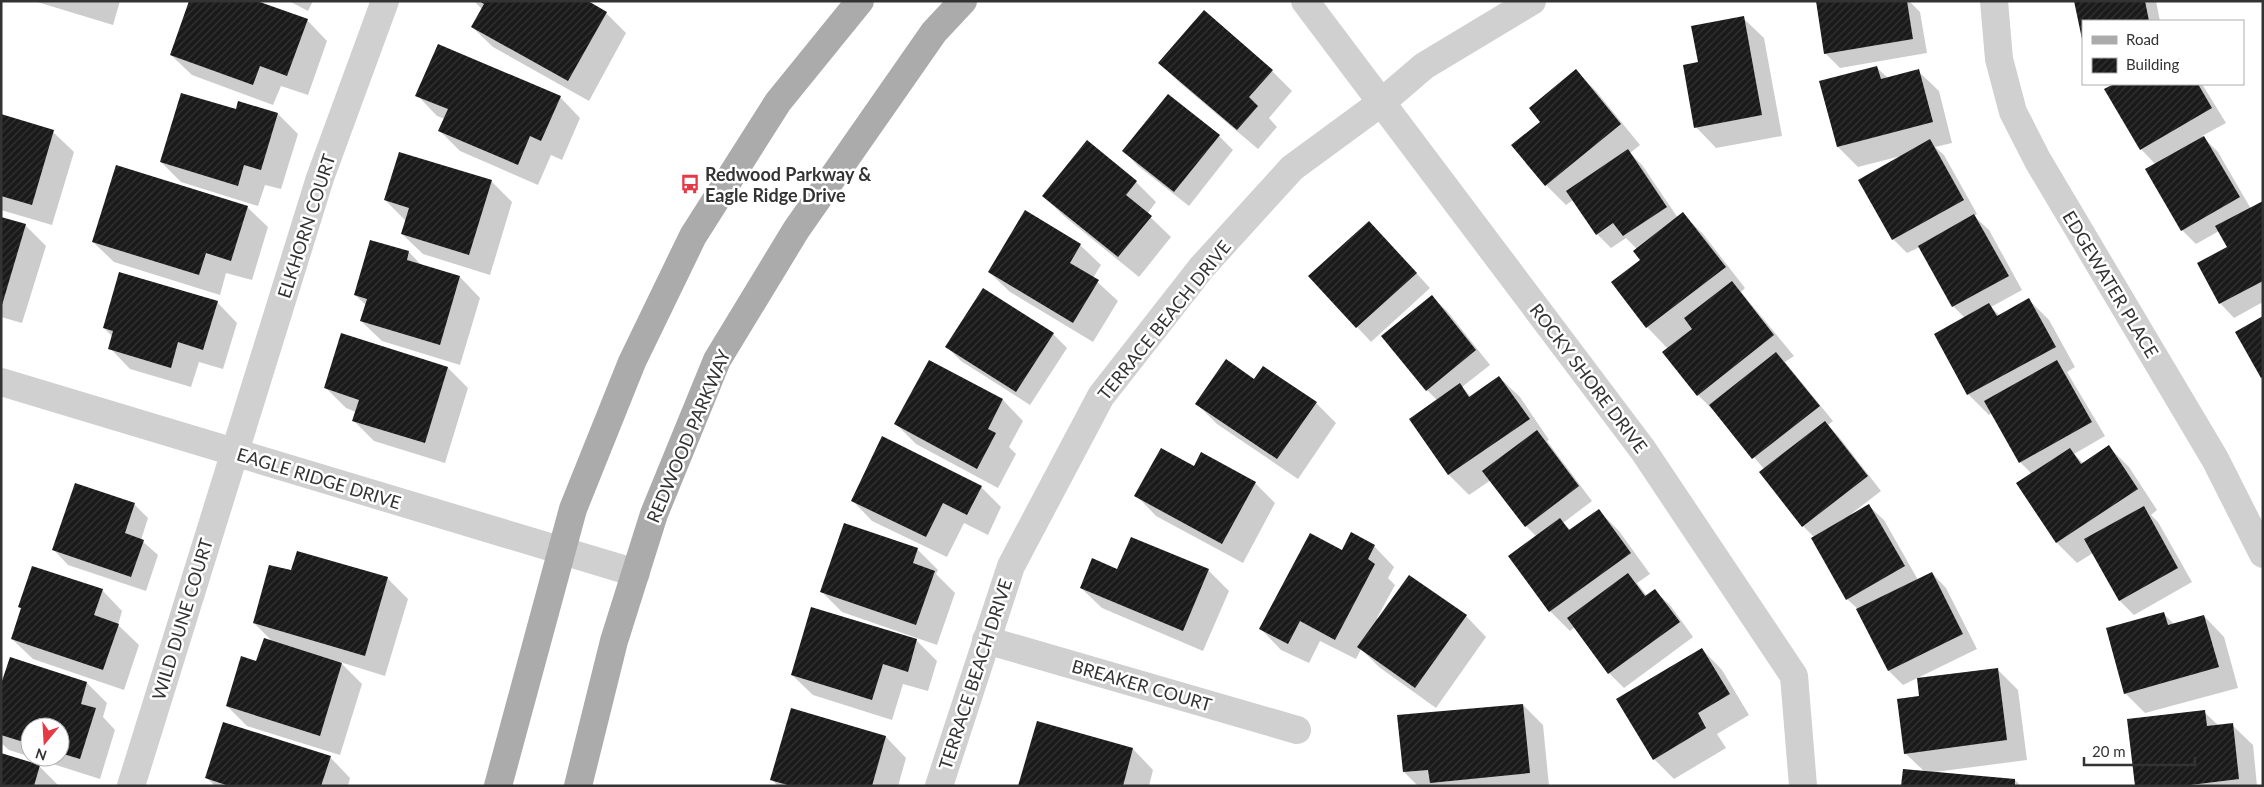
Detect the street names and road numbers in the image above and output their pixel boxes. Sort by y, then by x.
street label: ELKHORN COURT [272,151,340,301]
street label: EDGEWATER PLACE [2058,206,2164,362]
street label: TERRACE BEACH DRIVE [1093,236,1235,404]
street label: ROCKY SHORE DRIVE [1526,299,1652,457]
street label: REDWOOD PARKWAY [642,345,735,526]
street label: EAGLE RIDGE DRIVE [234,443,404,513]
street label: WILD DUNE COURT [147,535,217,702]
street label: TERRACE BEACH DRIVE [934,576,1016,772]
street label: BREAKER COURT [1069,654,1215,716]

